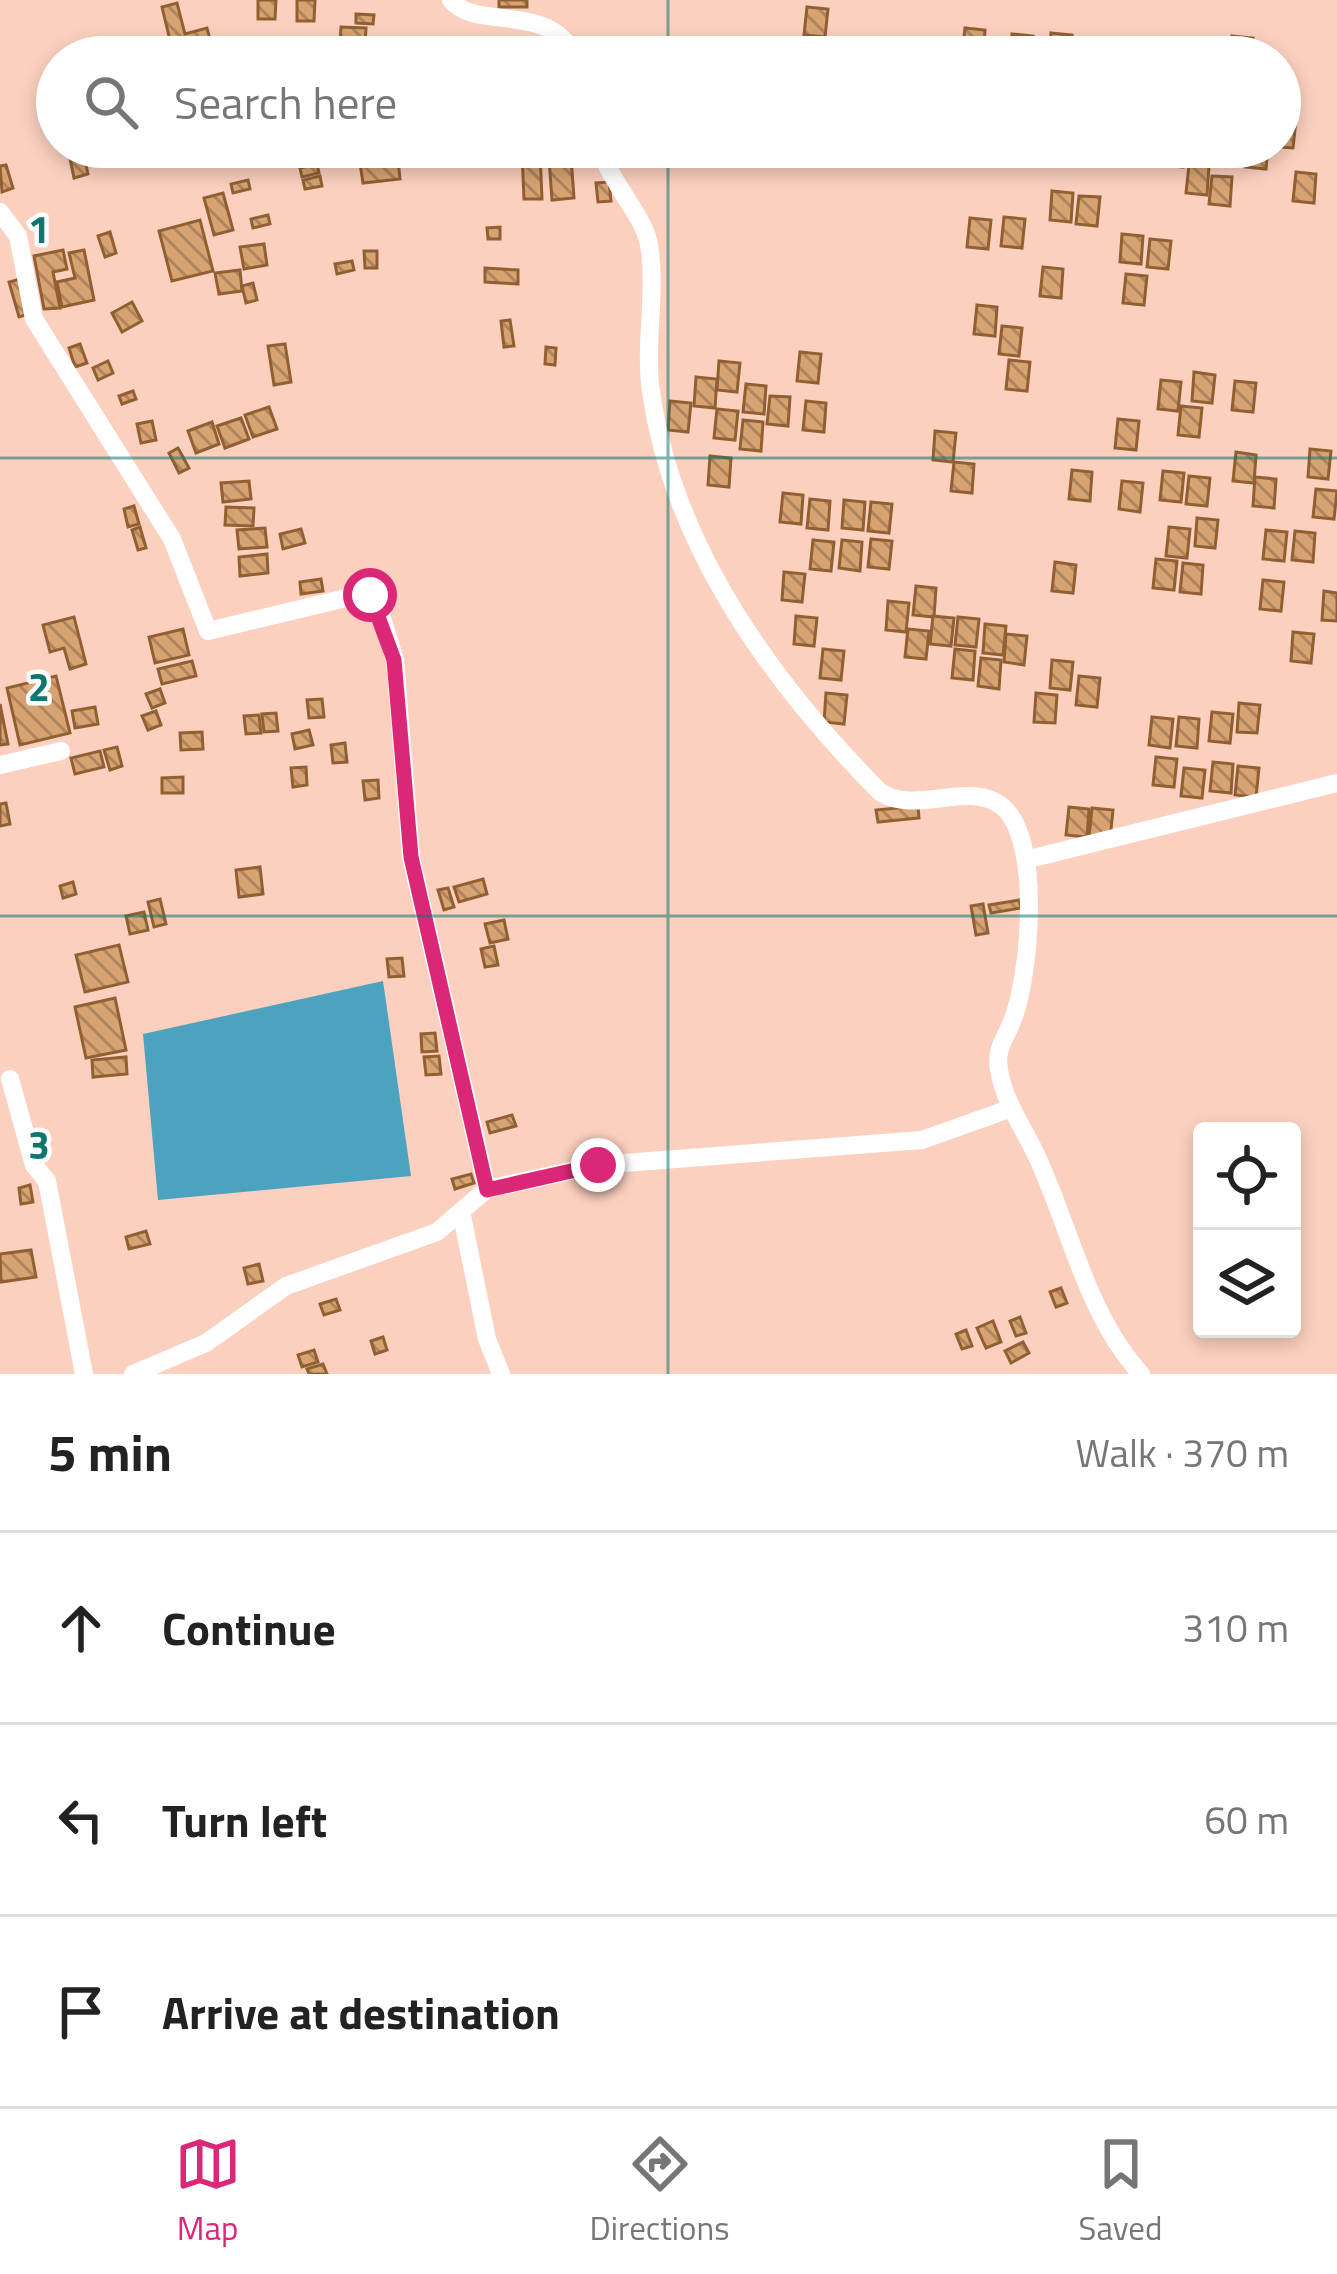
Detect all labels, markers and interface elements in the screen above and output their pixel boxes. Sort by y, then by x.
search box [36,36,1301,168]
text: Search here [174,68,397,136]
icon: search [78,69,144,135]
text: 1 [28,199,50,258]
route start [343,568,397,622]
text: 2 [28,657,50,716]
text: 3 [28,1115,50,1174]
map controls [1193,1122,1301,1338]
button: locate [1193,1122,1301,1230]
route end [571,1138,625,1192]
button: layers [1193,1230,1301,1338]
text: 5 min [48,1413,172,1491]
text: Walk · 370 m [1075,1423,1289,1482]
text: Continue [162,1594,336,1662]
icon: ahead [48,1595,114,1661]
text: 310 m [1182,1598,1289,1657]
text: Turn left [162,1786,327,1854]
icon: left [48,1787,114,1853]
text: 60 m [1204,1790,1289,1849]
text: Arrive at destination [162,1978,560,2046]
icon: arrive [48,1979,114,2045]
tab: Map [175,2131,241,2253]
tab: Directions [590,2131,730,2253]
tab: Saved [1079,2131,1162,2253]

